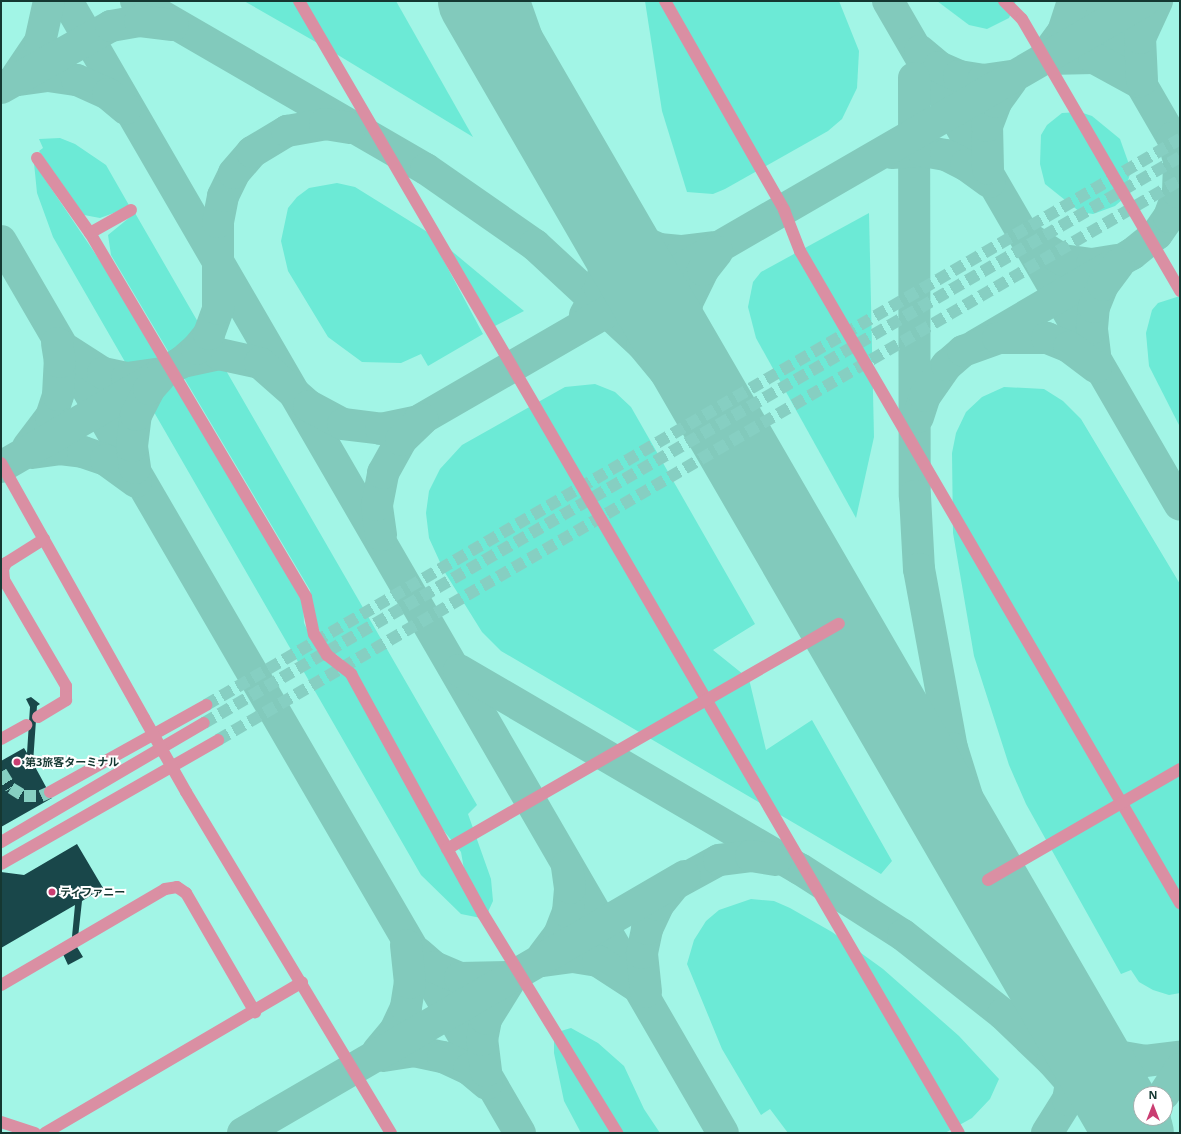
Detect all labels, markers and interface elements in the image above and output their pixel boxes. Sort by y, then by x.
place label: 第3旅客ターミナル [25,755,119,769]
marker: 第3旅客ターミナル [12,757,22,767]
place label: ティファニー [60,885,126,899]
marker: ティファニー [47,887,57,897]
north arrow [1133,1086,1173,1126]
text: N [1149,1087,1157,1102]

